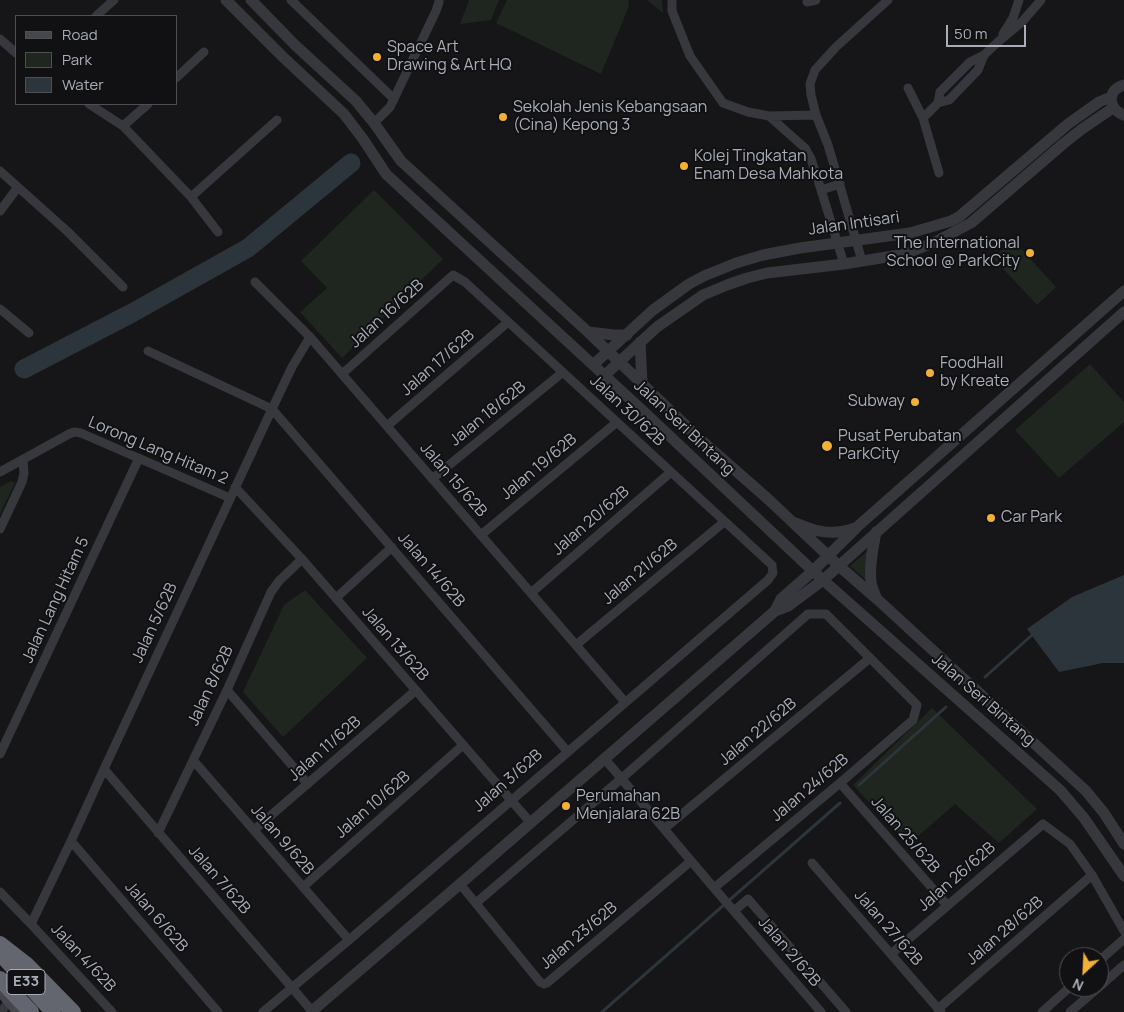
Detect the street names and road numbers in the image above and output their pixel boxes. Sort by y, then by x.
street label: Jalan Intisari [807,208,901,240]
street label: Jalan 16/62B [346,276,428,352]
street label: Jalan 17/62B [397,326,479,400]
street label: Jalan 30/62B [586,371,668,451]
street label: Jalan Seri Bintang [630,376,738,480]
street label: Jalan 18/62B [446,378,530,450]
street label: Lorong Lang Hitam 2 [85,413,231,489]
street label: Jalan 19/62B [497,430,581,504]
street label: Jalan 15/62B [416,439,490,521]
street label: Jalan 20/62B [549,482,633,560]
street label: Jalan 14/62B [393,529,469,611]
street label: Jalan Lang Hitam 5 [18,534,94,666]
street label: Jalan 21/62B [599,535,681,609]
street label: Jalan 5/62B [128,580,182,666]
street label: Jalan 13/62B [358,603,432,685]
street label: Jalan 8/62B [184,643,238,729]
street label: Jalan Seri Bintang [927,650,1039,750]
street label: Jalan 22/62B [715,694,801,770]
street label: Jalan 11/62B [285,713,365,785]
street label: Jalan 3/62B [469,746,547,816]
street label: Jalan 24/62B [767,750,853,826]
street label: Jalan 10/62B [332,767,414,843]
street label: Jalan 25/62B [867,793,943,877]
street label: Jalan 9/62B [246,801,318,879]
street label: Jalan 26/62B [915,838,999,916]
street label: Jalan 7/62B [184,842,254,918]
street label: Jalan 6/62B [120,878,192,956]
street label: Jalan 27/62B [850,886,926,970]
street label: Jalan 28/62B [963,893,1047,969]
street label: Jalan 23/62B [537,898,621,974]
street label: Jalan 2/62B [754,913,824,991]
street label: Jalan 4/62B [47,920,119,996]
road number: E33 [7,970,45,994]

